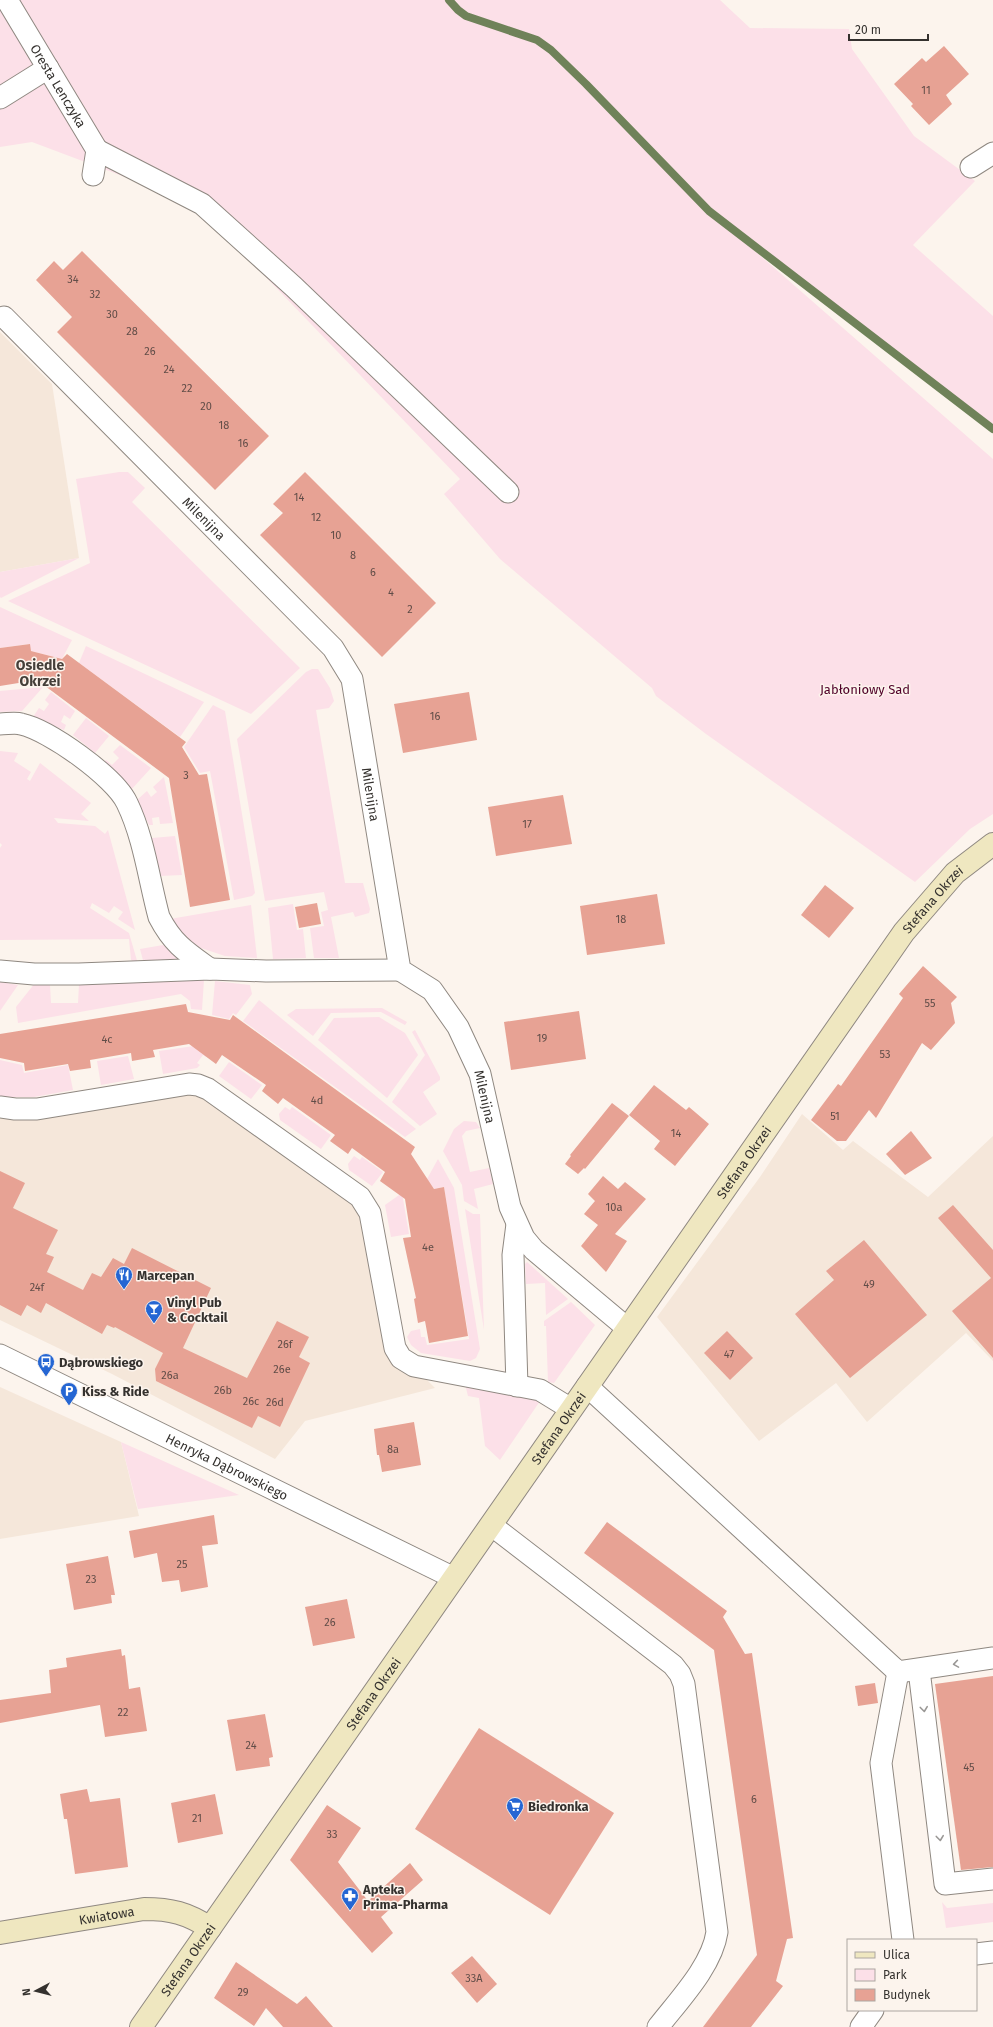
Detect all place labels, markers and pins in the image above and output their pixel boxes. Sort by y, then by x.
restaurant icon: Marcepan [114,1265,134,1290]
place label: Marcepan [137,1268,195,1283]
place label: Vinyl Pub & Cocktail [166,1295,228,1325]
bar icon: Vinyl Pub & Cocktail [144,1299,164,1324]
bus stop icon: Dąbrowskiego [36,1352,56,1377]
place label: Dąbrowskiego [59,1355,144,1371]
parking icon: Kiss & Ride [59,1381,79,1406]
place label: Kiss & Ride [82,1384,149,1399]
supermarket icon: Biedronka [505,1796,525,1821]
place label: Biedronka [528,1799,589,1814]
place label: Apteka Prima-Pharma [362,1882,448,1912]
pharmacy icon: Apteka Prima-Pharma [340,1886,360,1911]

